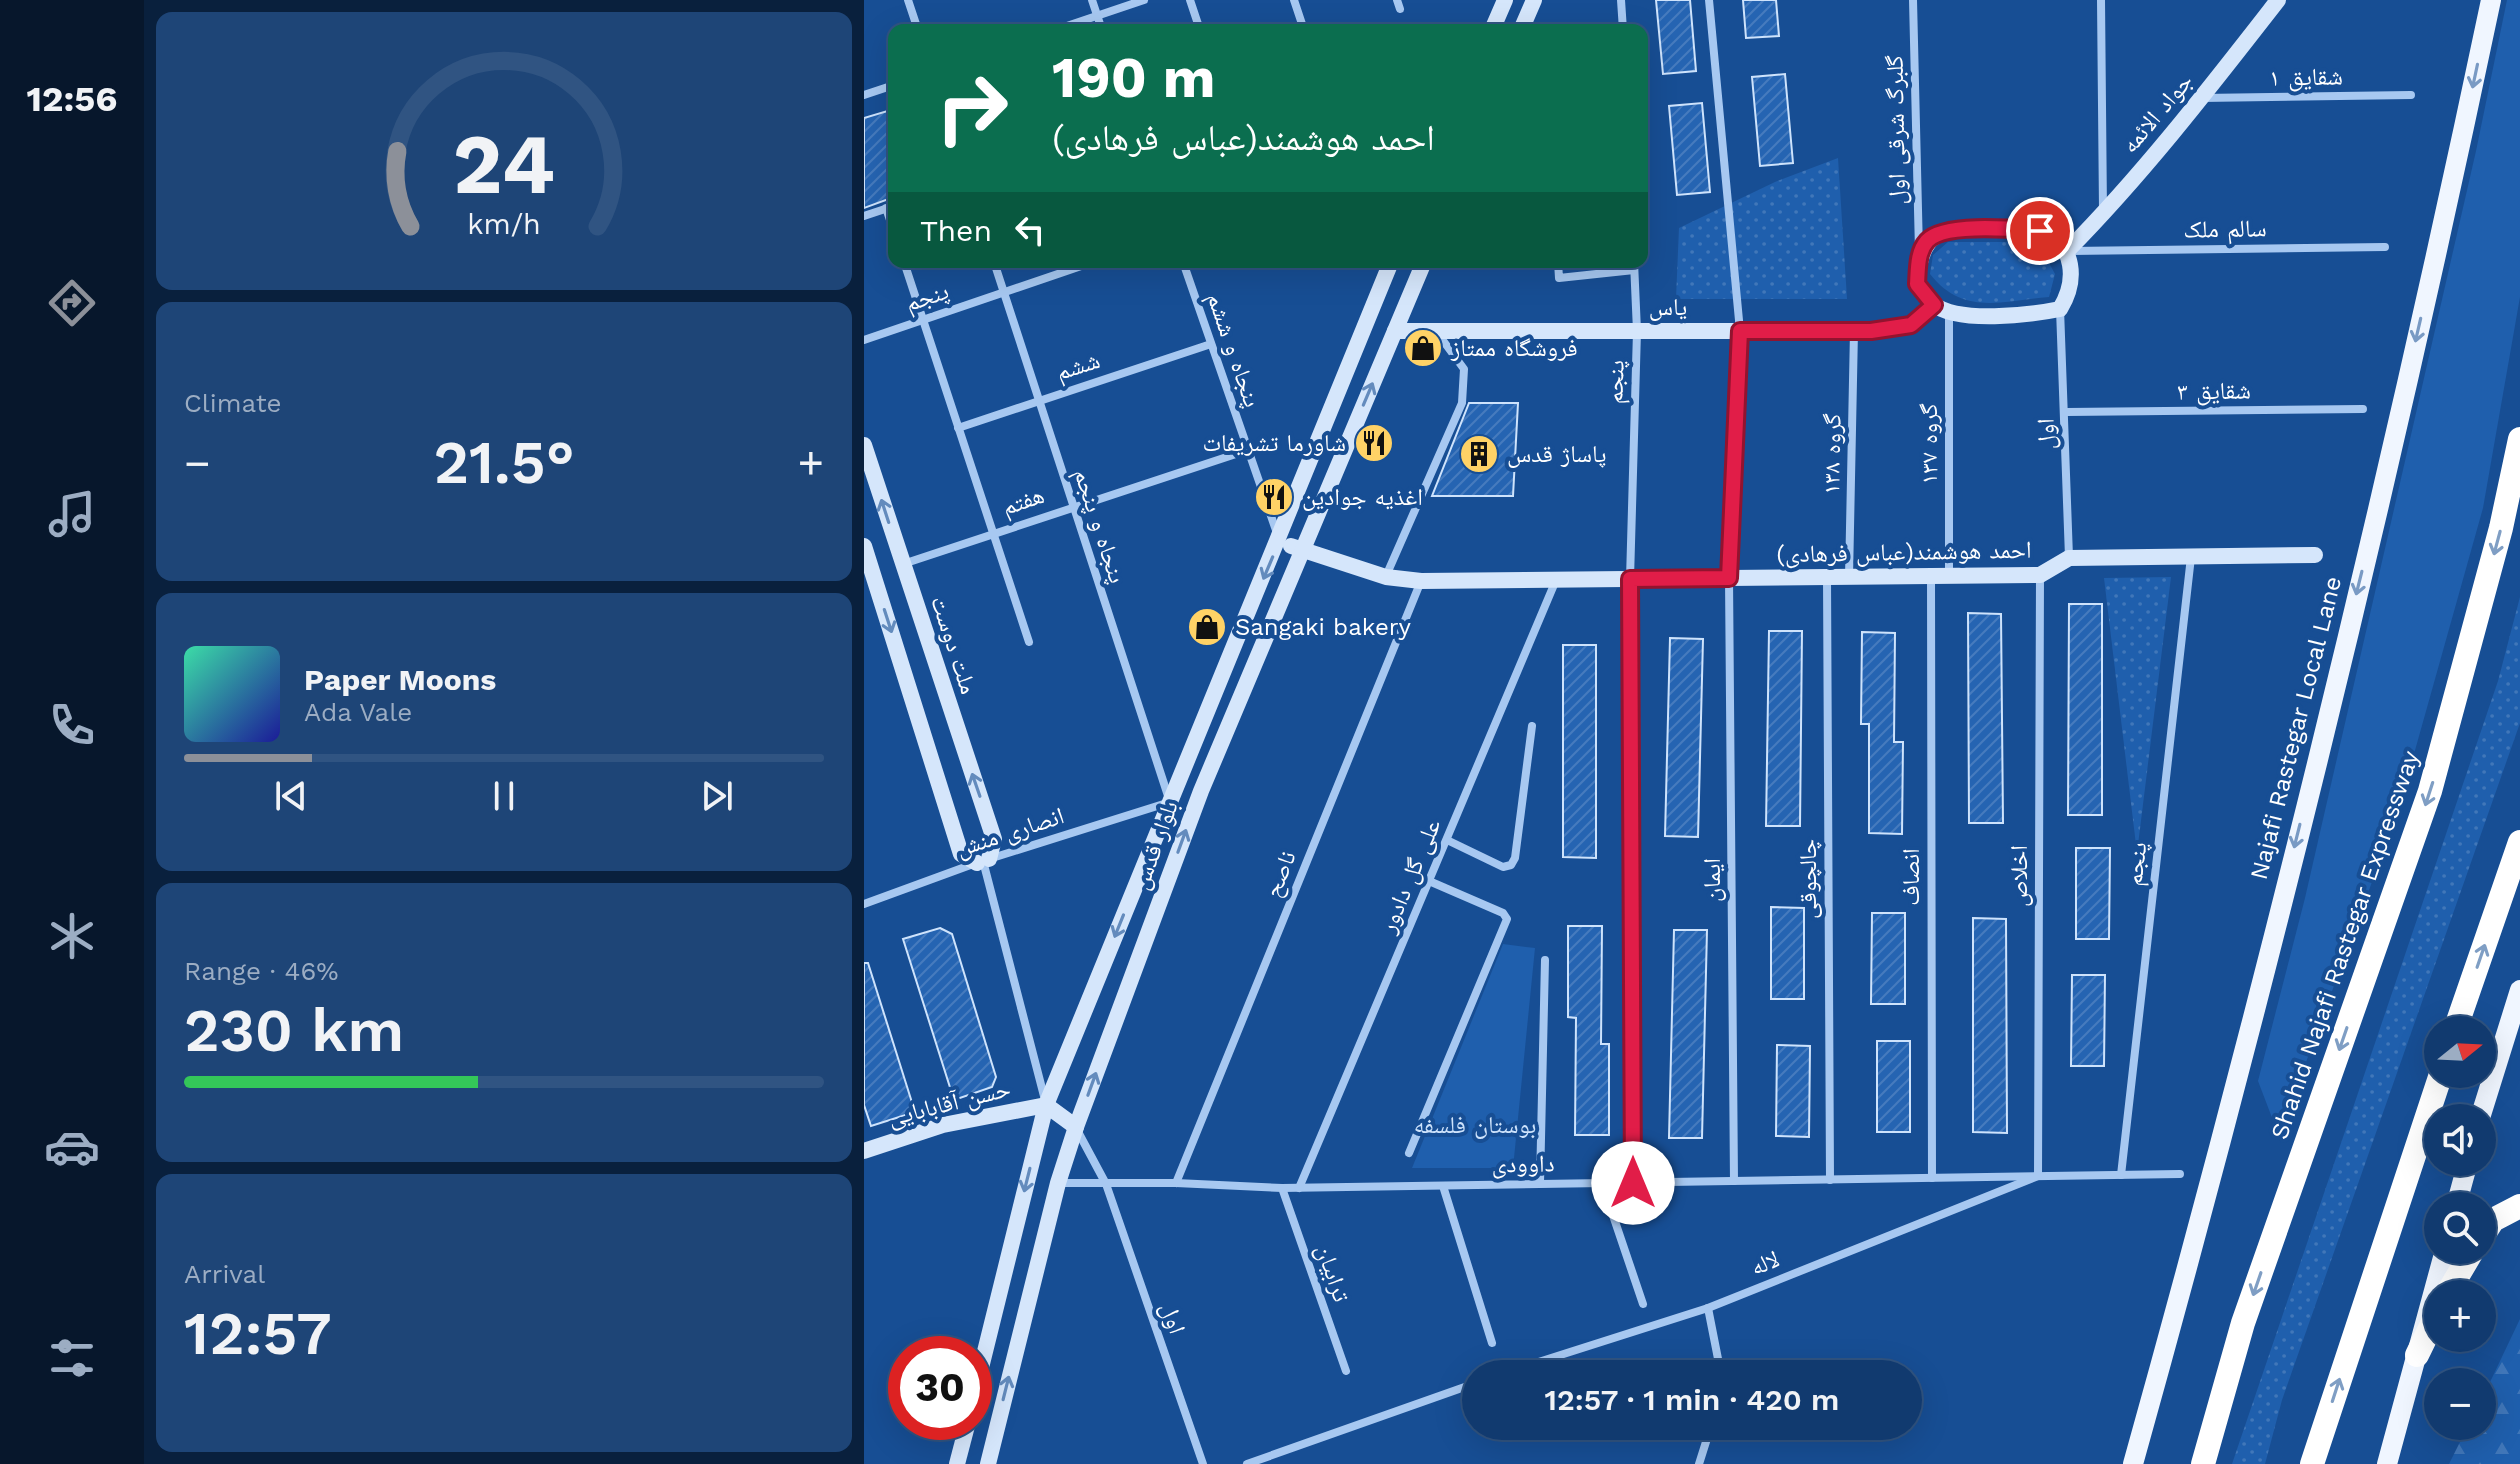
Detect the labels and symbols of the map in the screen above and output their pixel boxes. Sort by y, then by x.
street label: گلبرگ شرقی اول [1881,55,1911,205]
street label: شقایق ۱ [2269,62,2343,92]
one-way arrow [2467,63,2482,89]
street label: جواد الائمه [2115,67,2199,159]
pin [2006,197,2074,265]
street label: سالم ملک [2183,214,2267,246]
street label: پنجم [902,277,953,319]
street label: پنجاه و ششم [1199,289,1267,412]
street label: یاس [1649,293,1687,321]
one-way arrow [2410,317,2425,342]
shop icon: فروشگاه ممتاز [1402,327,1444,369]
place label: فروشگاه ممتاز [1450,334,1578,362]
street label: ششم [1053,346,1104,388]
street label: پنجم [1600,360,1632,404]
street label: شقایق ۳ [2177,376,2251,406]
one-way arrow [1361,382,1376,406]
street label: گروه ۱۳۷ [1915,403,1943,485]
street label: گروه ۱۳۸ [1817,413,1847,495]
street label: اول [2031,418,2061,450]
restaurant icon: شاورما تشریفات [1353,422,1395,464]
place label: شاورما تشریفات [1202,429,1346,457]
building icon: پاساژ قدس [1458,433,1500,475]
place label: پاساژ قدس [1507,440,1606,468]
street label: پنجاه و پنجم [1066,465,1132,587]
restaurant icon: اغذیه جوادین [1253,476,1295,518]
street label: هفتم [998,481,1048,523]
place label: اغذیه جوادین [1302,483,1423,511]
one-way arrow [877,499,892,524]
one-way arrow [2489,529,2504,555]
street label: احمد هوشمند(عباس فرهادی) [1776,536,2032,568]
one-way arrow [1260,555,1274,580]
one-way arrow [2350,570,2365,596]
street label: Najafi Rastegar Local Lane [2245,573,2347,883]
street label: ملت دوست [925,593,983,697]
shop icon: Sangaki bakery [1186,606,1228,648]
one-way arrow [882,608,897,633]
place label: Sangaki bakery [1235,613,1412,641]
street label: Shahid Najafi Rastegar Expressway [2265,746,2425,1143]
one-way arrow [967,773,982,798]
one-way arrow [2421,780,2436,806]
street label: بلوار قدس [1126,797,1184,893]
street label: انصاری منش [953,801,1067,863]
street label: علی گل دادور [1373,815,1447,938]
one-way arrow [2289,822,2304,848]
one-way arrow [1176,829,1190,854]
street label: چالچوقی [1794,839,1822,919]
street label: پنجم [2119,841,2155,888]
street label: اخلاص [2005,845,2033,907]
street label: ناصح [1258,847,1303,902]
street label: انصاف [1897,848,1925,906]
street label: ایمان [1698,858,1726,902]
one-way arrow [1111,913,1126,938]
one-way arrow [2474,944,2489,969]
north arrow [2424,1016,2496,1088]
one-way arrow [2335,1026,2349,1051]
one-way arrow [1085,1072,1100,1097]
street label: حسن آقابابایی [885,1074,1013,1132]
park label: بوستان فلسفه [1414,1111,1536,1139]
position arrow [1591,1141,1675,1225]
street label: داوودی [1491,1149,1555,1179]
one-way arrow [1019,1167,1034,1193]
street label: ترابیان [1310,1241,1356,1305]
street label: لاله [1747,1245,1783,1281]
one-way arrow [2248,1272,2263,1297]
street label: اول [1155,1299,1191,1337]
speed limit sign: 30 [888,1336,992,1440]
one-way arrow [1000,1376,1015,1402]
one-way arrow [2329,1378,2344,1403]

